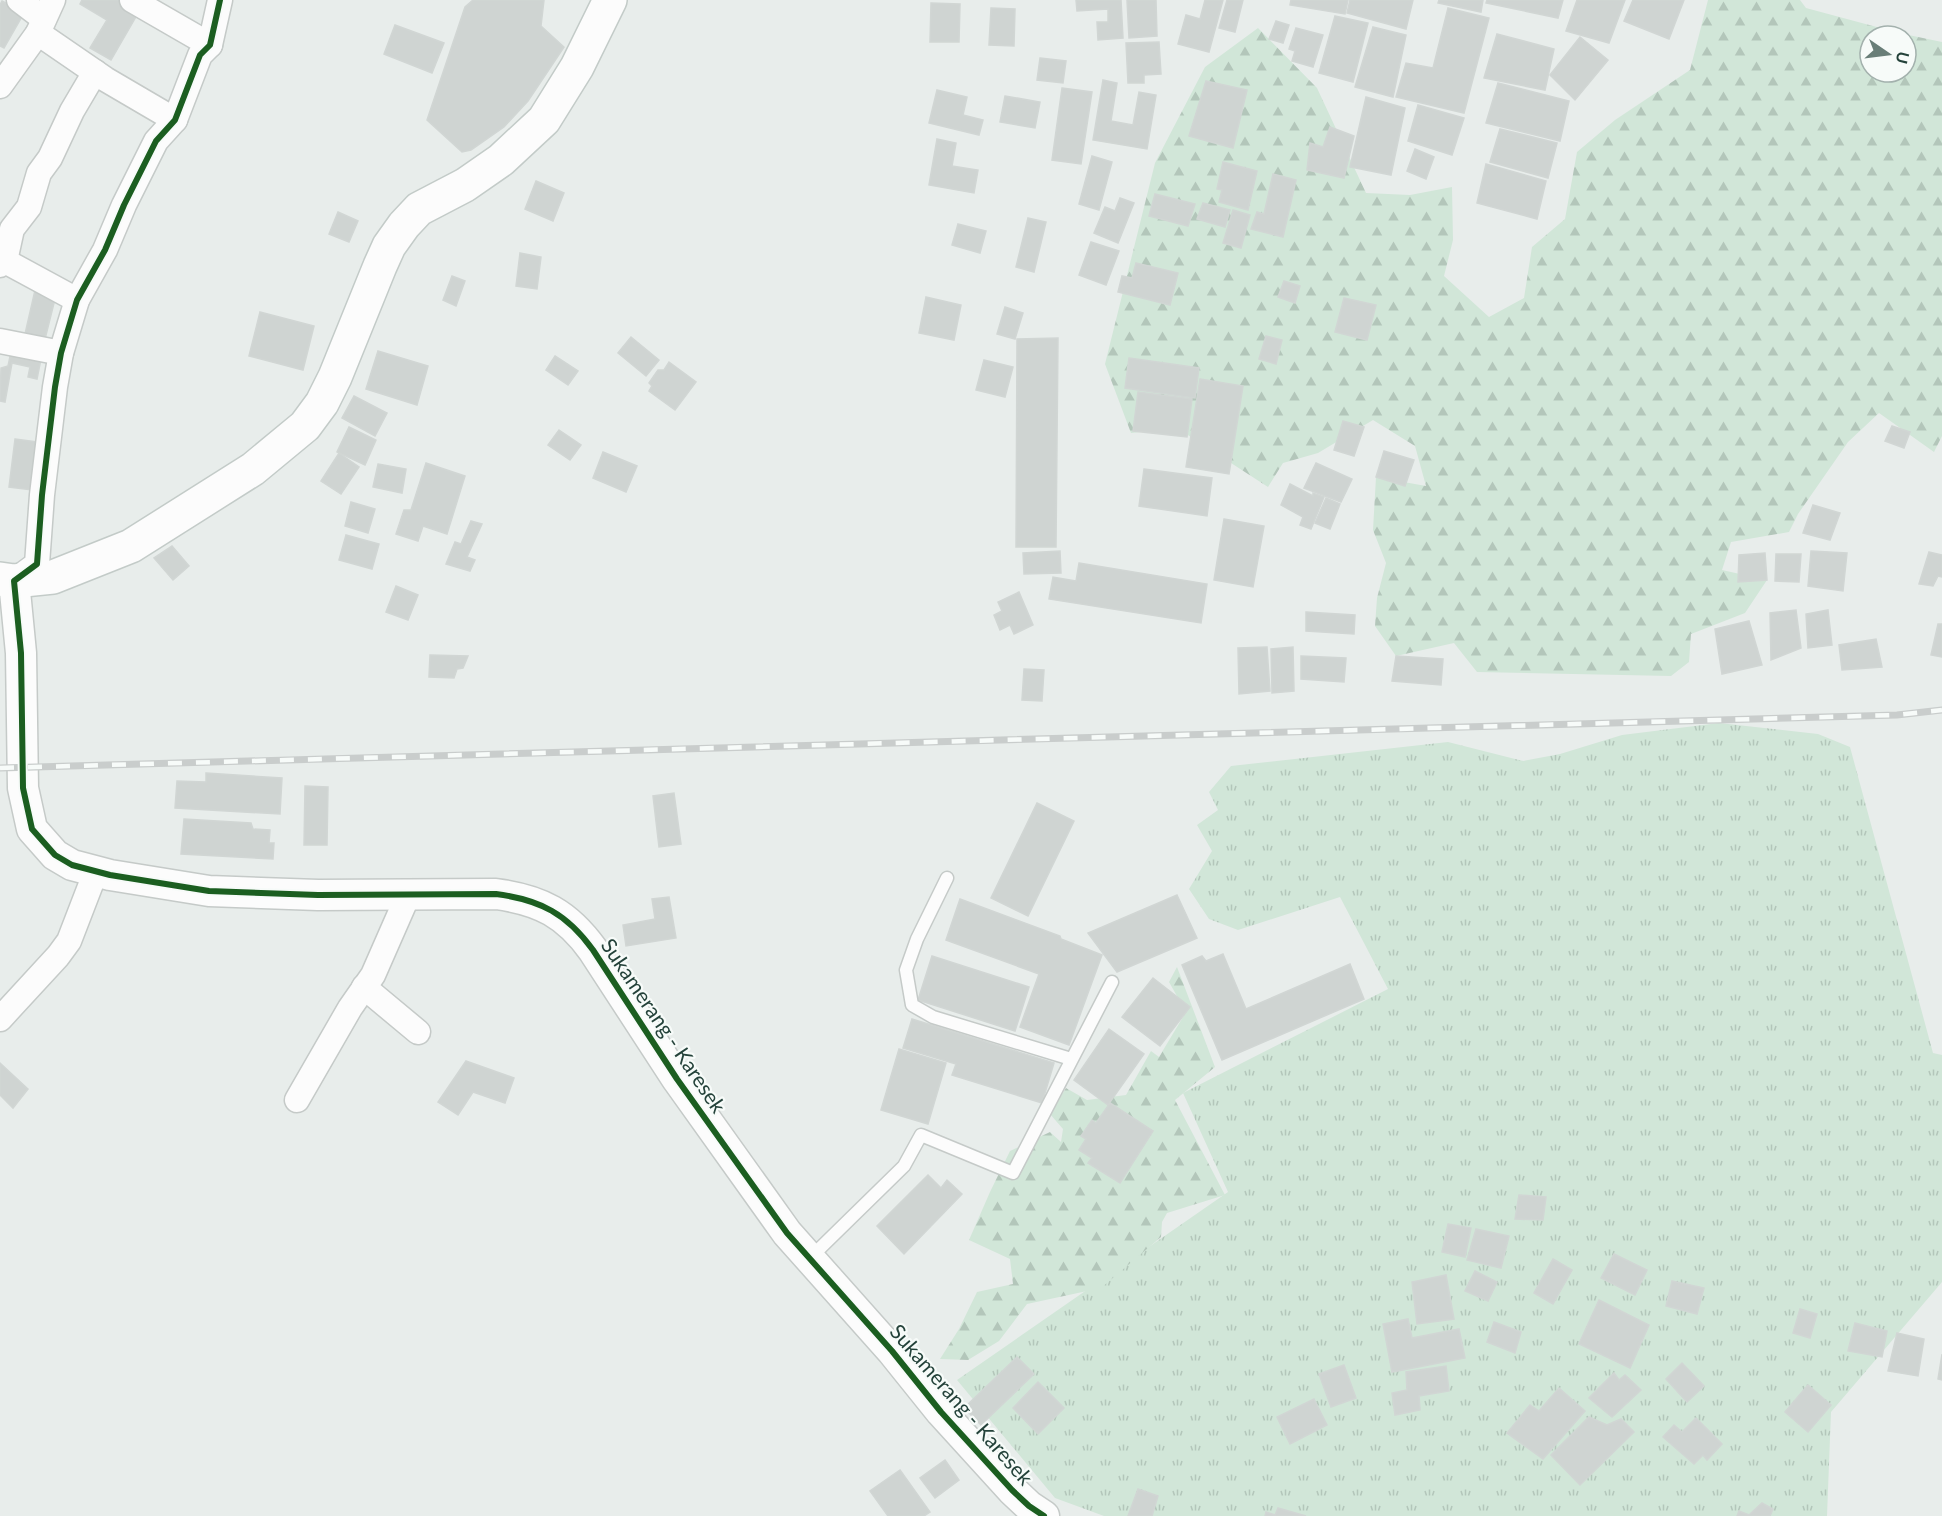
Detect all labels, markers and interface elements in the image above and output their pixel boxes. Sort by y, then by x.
north arrow [1858,24,1918,84]
text: U [1892,50,1914,66]
street label: Sukamerang - Karesek [597,933,732,1117]
street label: Sukamerang - Karesek [885,1318,1039,1490]

